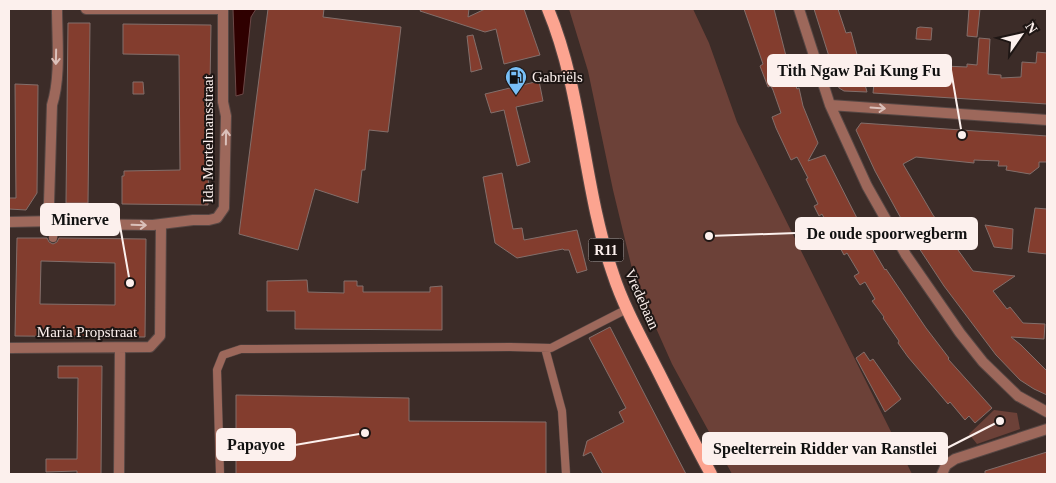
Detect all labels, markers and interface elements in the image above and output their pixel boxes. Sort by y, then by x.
north arrow [996,10,1046,60]
text: N [1022,20,1040,36]
one-way arrow [52,49,61,65]
callout: Tith Ngaw Pai Kung Fu [768,55,951,86]
text: Tith Ngaw Pai Kung Fu [777,62,941,80]
fuel station icon: Gabriëls [504,65,528,96]
place label: Gabriëls [532,69,583,85]
street label: Ida Mortelmansstraat [200,74,216,203]
one-way arrow [870,104,886,113]
one-way arrow [221,130,231,146]
callout: Minerve [41,204,119,235]
text: Minerve [51,211,109,228]
callout: De oude spoorwegberm [796,218,977,249]
one-way arrow [130,220,146,229]
text: De oude spoorwegberm [807,225,968,243]
road number: R11 [588,238,624,262]
street label: Vredebaan [622,266,663,332]
street label: Maria Propstraat [37,324,138,340]
callout: Papayoe [217,429,295,460]
callout: Speelterrein Ridder van Ranstlei [703,433,947,464]
text: Papayoe [227,436,285,454]
text: Speelterrein Ridder van Ranstlei [713,440,937,458]

